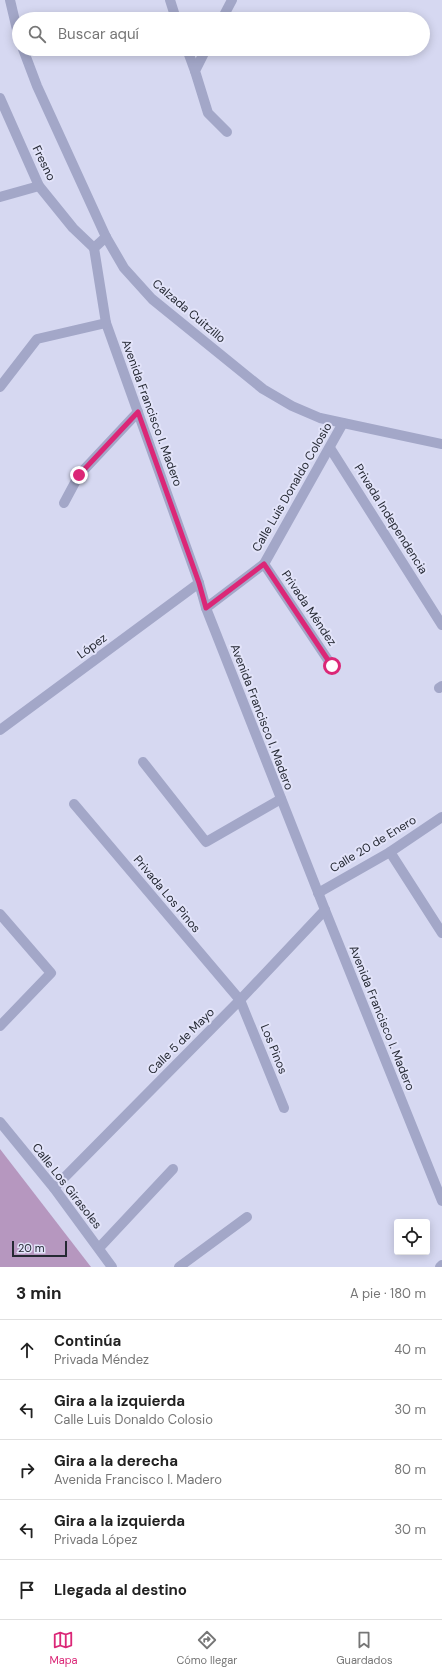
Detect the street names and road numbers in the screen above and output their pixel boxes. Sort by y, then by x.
street label: Fresno [29,143,59,183]
street label: Calzada Cuitzillo [149,276,229,346]
street label: Avenida Francisco I. Madero [118,337,186,489]
street label: Calle Luis Donaldo Colosio [248,420,336,554]
street label: Privada Independencia [351,461,431,577]
street label: Privada Méndez [278,567,340,649]
street label: López [74,630,110,662]
street label: Avenida Francisco I. Madero [227,642,297,792]
street label: Calle 20 de Enero [327,812,419,876]
street label: Privada Los Pinos [130,852,204,936]
street label: Avenida Francisco I. Madero [346,943,418,1093]
street label: Calle 5 de Mayo [144,1004,218,1078]
street label: Los Pinos [257,1022,291,1076]
street label: Calle Los Girasoles [29,1140,105,1232]

